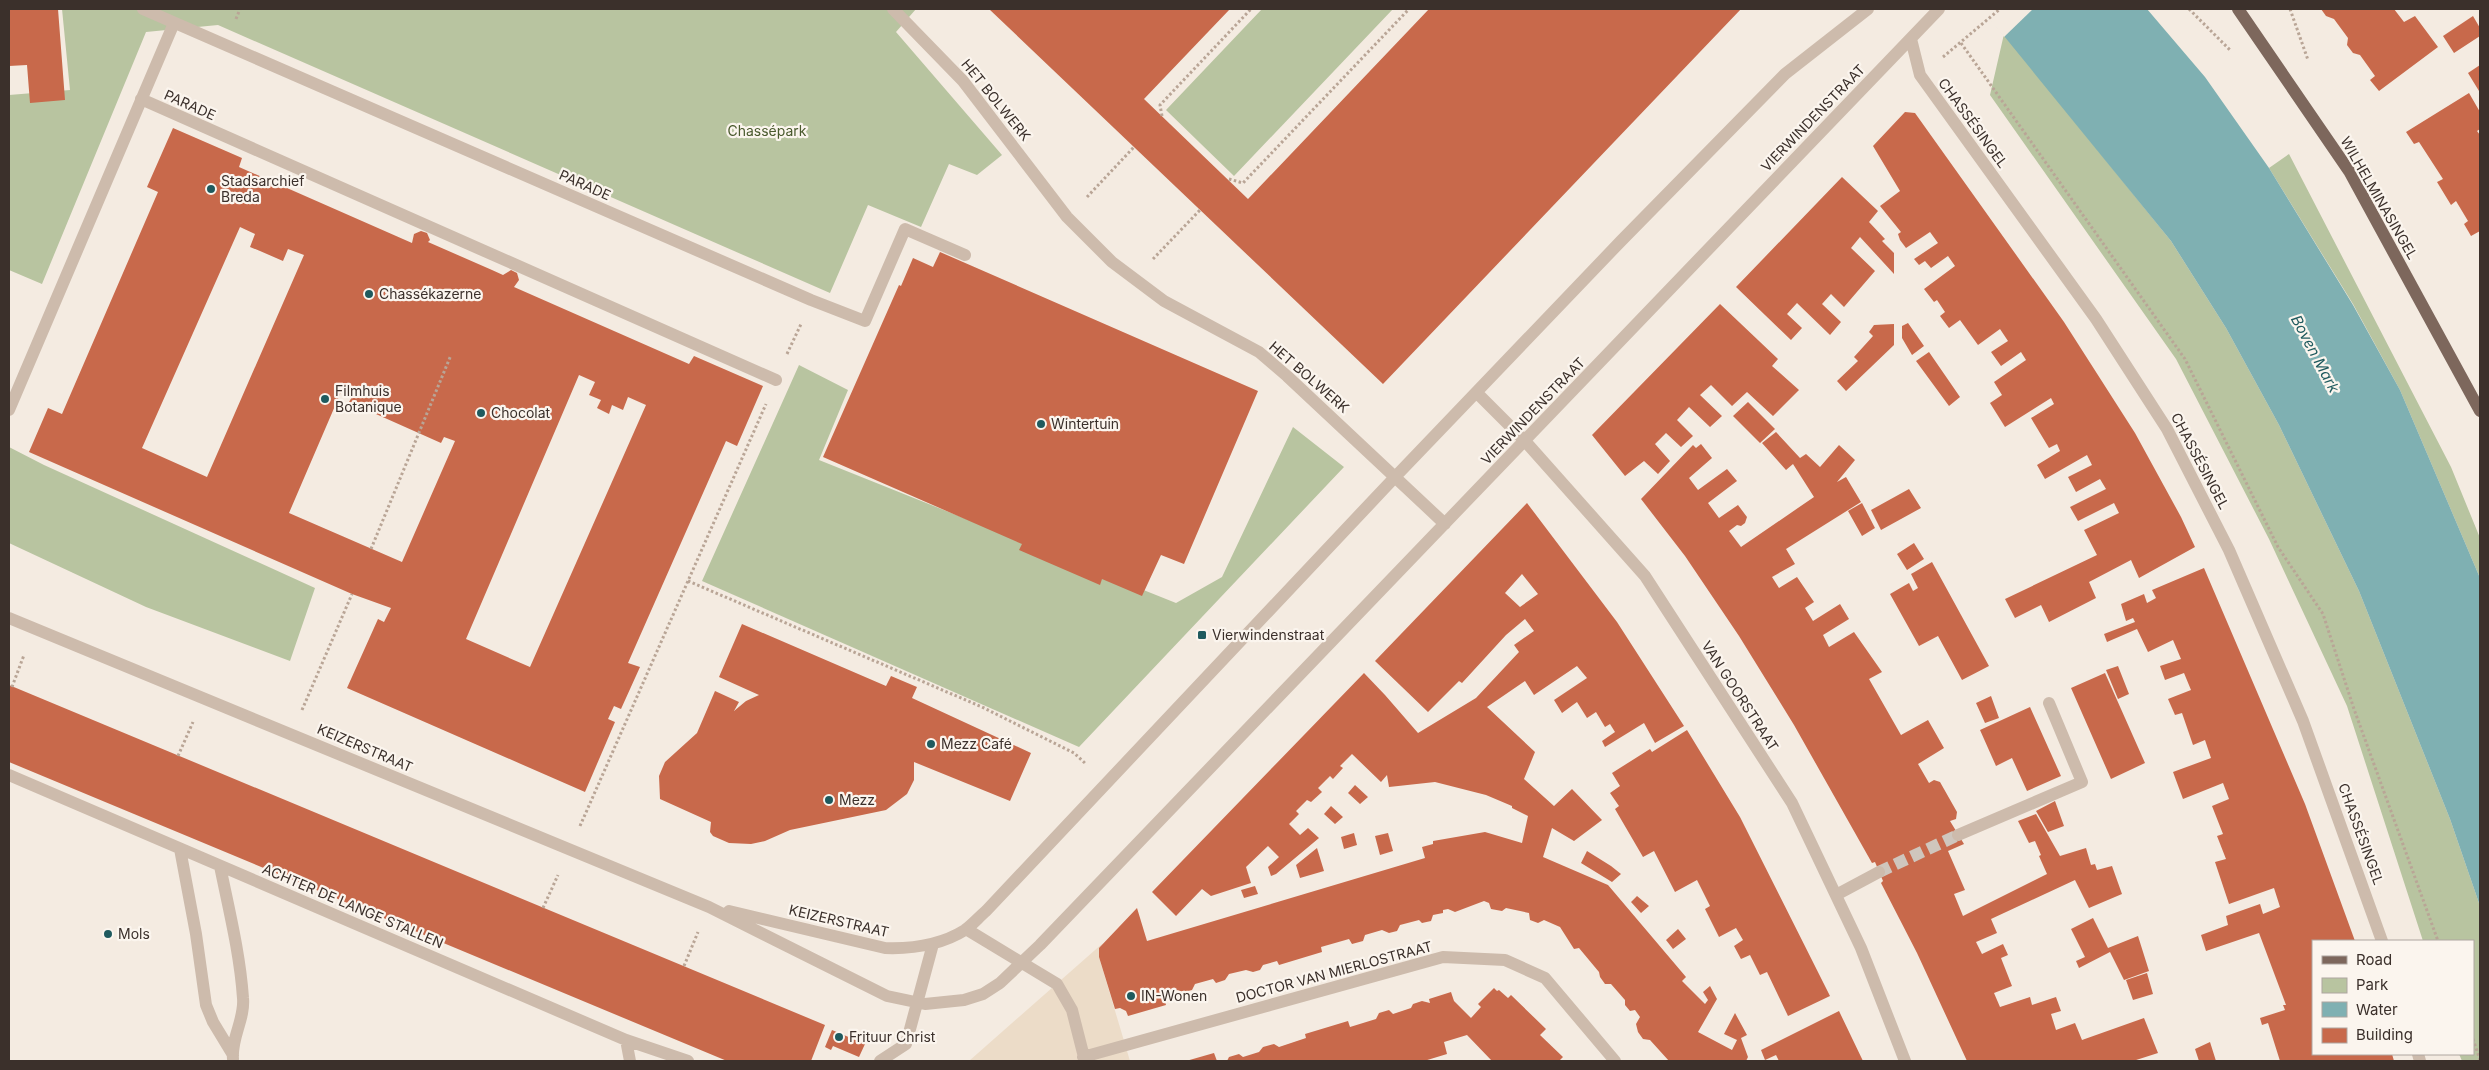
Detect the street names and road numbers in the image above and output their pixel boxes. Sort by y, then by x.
street label: HET BOLWERK [958,55,1035,144]
street label: VIERWINDENSTRAAT [1757,61,1868,175]
street label: CHASSÉSINGEL [1935,75,2012,171]
street label: PARADE [162,86,219,123]
street label: WILHELMINASINGEL [2337,133,2422,262]
street label: PARADE [557,166,614,203]
street label: HET BOLWERK [1266,337,1353,416]
street label: VIERWINDENSTRAAT [1477,354,1588,468]
street label: CHASSÉSINGEL [2168,410,2233,512]
street label: VAN GOORSTRAAT [1698,637,1782,754]
street label: KEIZERSTRAAT [315,720,416,775]
street label: CHASSÉSINGEL [2335,781,2388,887]
street label: ACHTER DE LANGE STALLEN [260,860,446,951]
street label: KEIZERSTRAAT [787,901,891,940]
street label: DOCTOR VAN MIERLOSTRAAT [1234,937,1434,1006]

